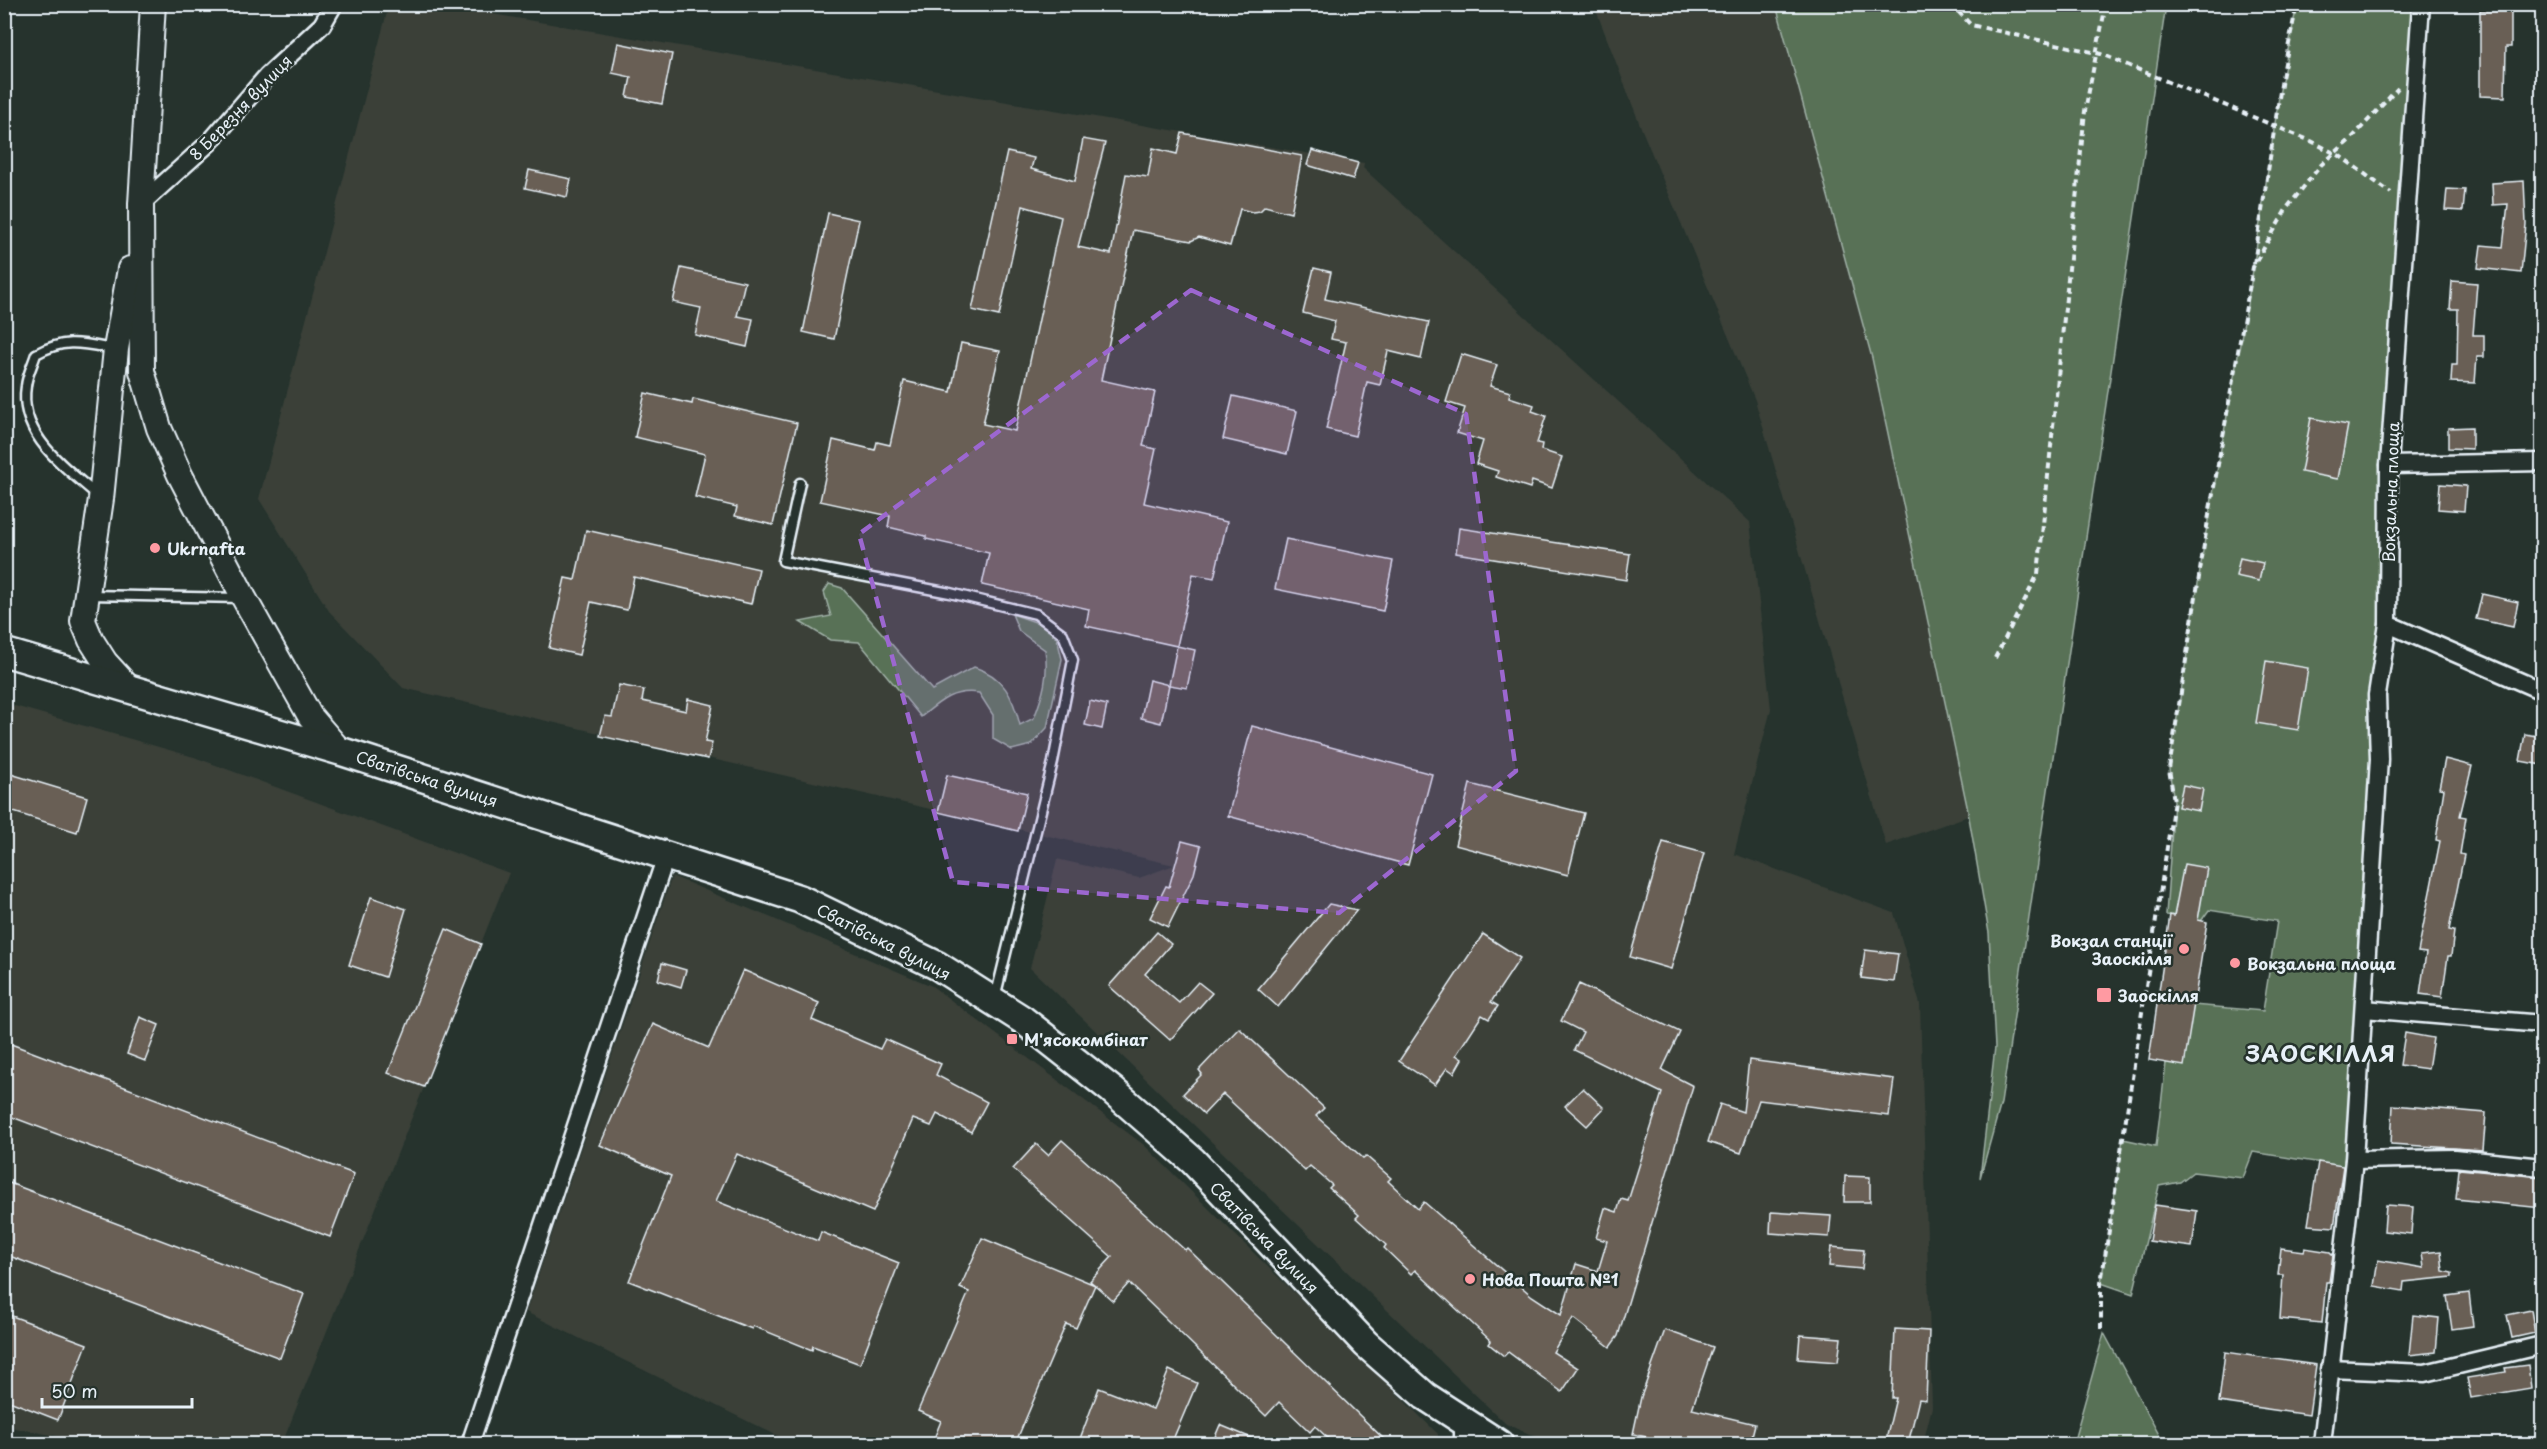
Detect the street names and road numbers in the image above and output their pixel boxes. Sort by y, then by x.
street label: 8 Березня вулиця [183,49,297,165]
street label: Вокзальна площа [2376,421,2404,563]
street label: Сватівська вулиця [353,744,501,812]
street label: Сватівська вулиця [813,897,955,985]
street label: Сватівська вулиця [1205,1175,1325,1299]

